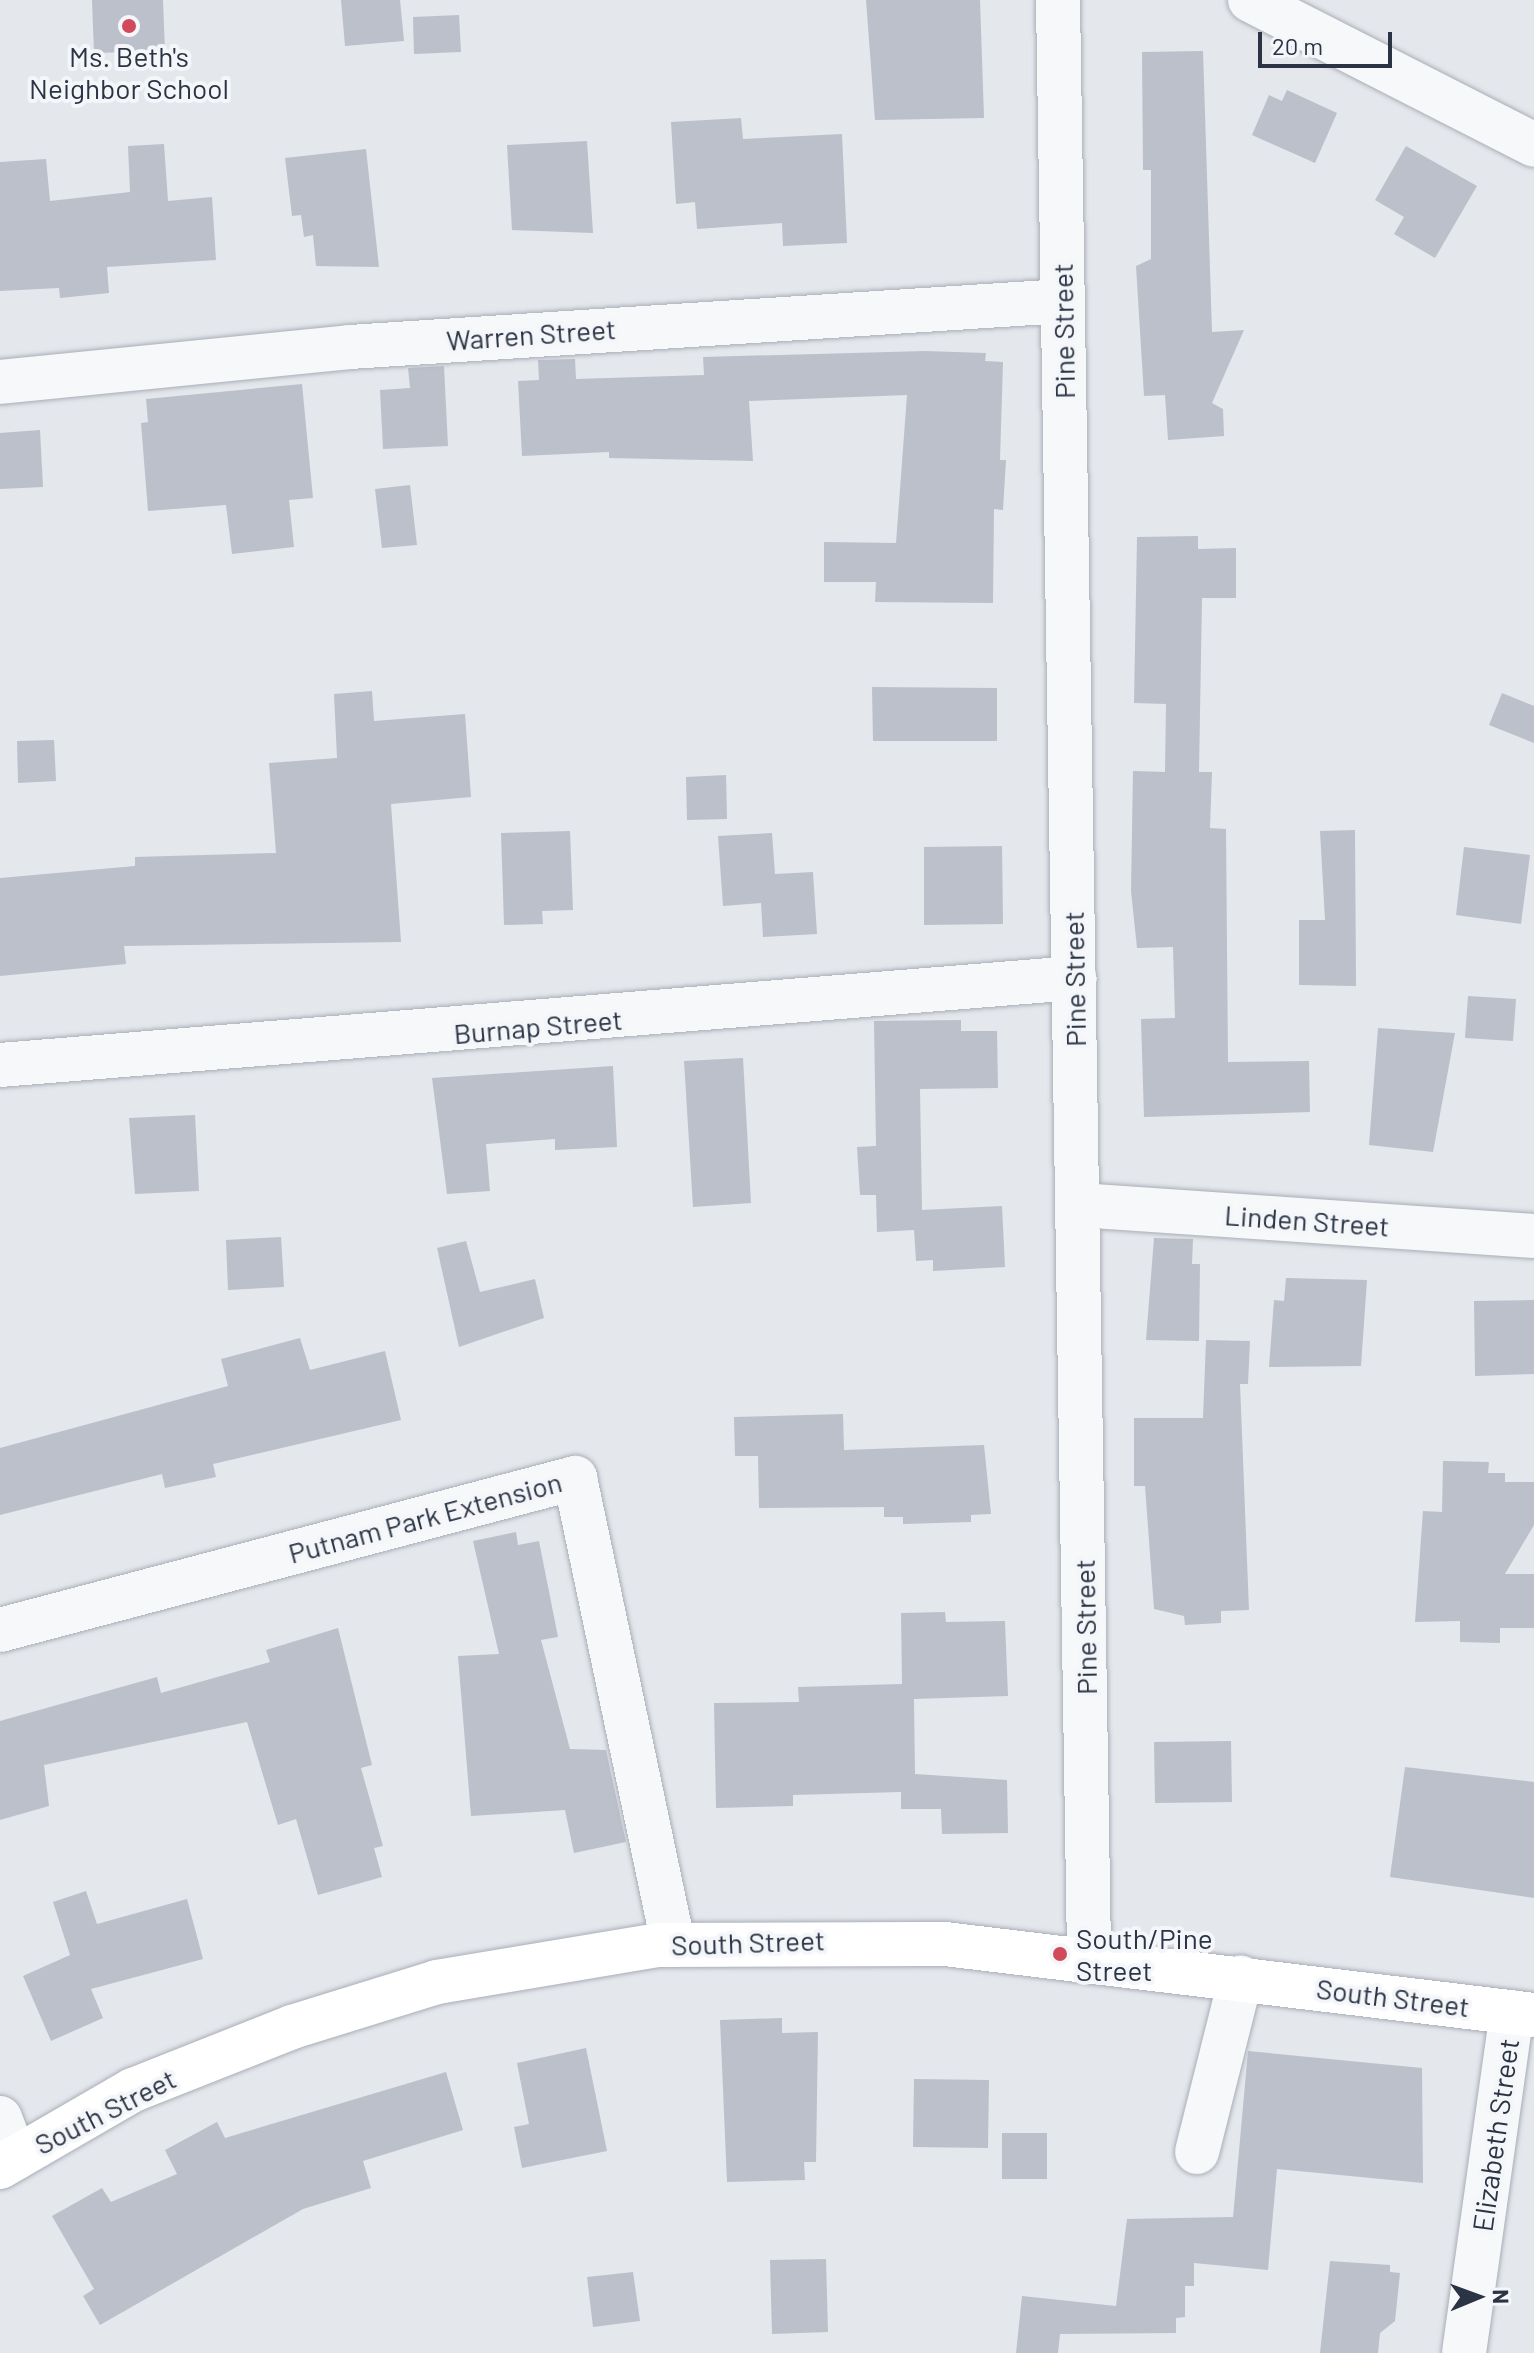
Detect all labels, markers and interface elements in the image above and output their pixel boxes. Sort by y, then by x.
scale bar [1262,16,1396,66]
marker: Ms. Beth's Neighbor School [120,17,138,35]
text: 20 m [1272,31,1323,60]
place label: Ms. Beth's Neighbor School [29,39,229,105]
street label: Pine Street [1045,263,1081,399]
street label: Warren Street [445,311,617,357]
street label: Pine Street [1056,911,1092,1047]
street label: Burnap Street [452,1002,624,1050]
street label: Linden Street [1223,1197,1391,1243]
street label: Putnam Park Extension [285,1464,565,1570]
street label: Pine Street [1067,1559,1103,1695]
place label: South/Pine Street [1076,1921,1213,1987]
street label: South Street [670,1923,826,1961]
marker: South/Pine Street [1051,1945,1069,1963]
street label: South Street [1315,1971,1471,2023]
street label: Elizabeth Street [1465,2036,1525,2234]
street label: South Street [29,2061,181,2161]
north arrow [1438,2257,1518,2337]
text: N [1489,2289,1515,2304]

